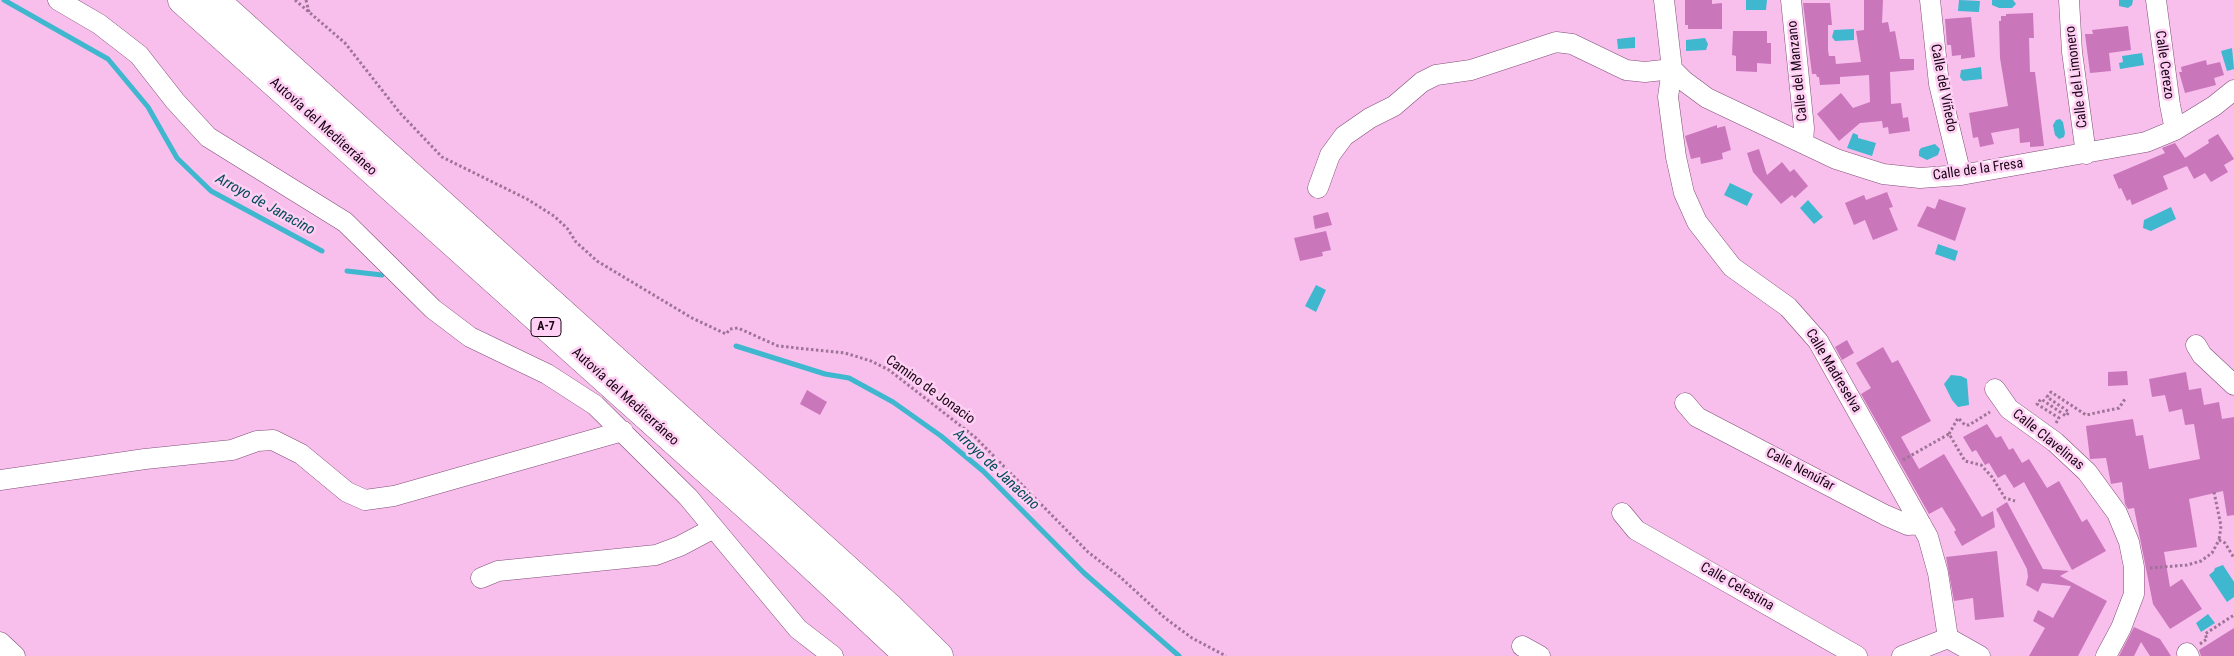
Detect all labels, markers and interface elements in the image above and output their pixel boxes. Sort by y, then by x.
street label: Calle del Manzano [1784,20,1812,122]
street label: Calle del Limonero [2062,25,2092,129]
street label: Calle Cerezo [2151,30,2177,100]
street label: Calle del Viñedo [1926,43,1960,133]
street label: Autovía del Mediterráneo [266,75,380,179]
street label: Calle de la Fresa [1932,155,2024,185]
water label: Arroyo de Janacino [212,170,318,240]
road number: A-7 [531,318,561,337]
street label: Calle Madreselva [1801,326,1865,416]
street label: Autovía del Mediterráneo [568,345,682,449]
street label: Camino de Jonacio [882,352,978,428]
street label: Calle Clavelinas [2009,406,2087,474]
water label: Arroyo de Janacino [949,426,1043,514]
street label: Calle Nenúfar [1763,445,1837,495]
street label: Calle Celestina [1697,559,1777,615]

